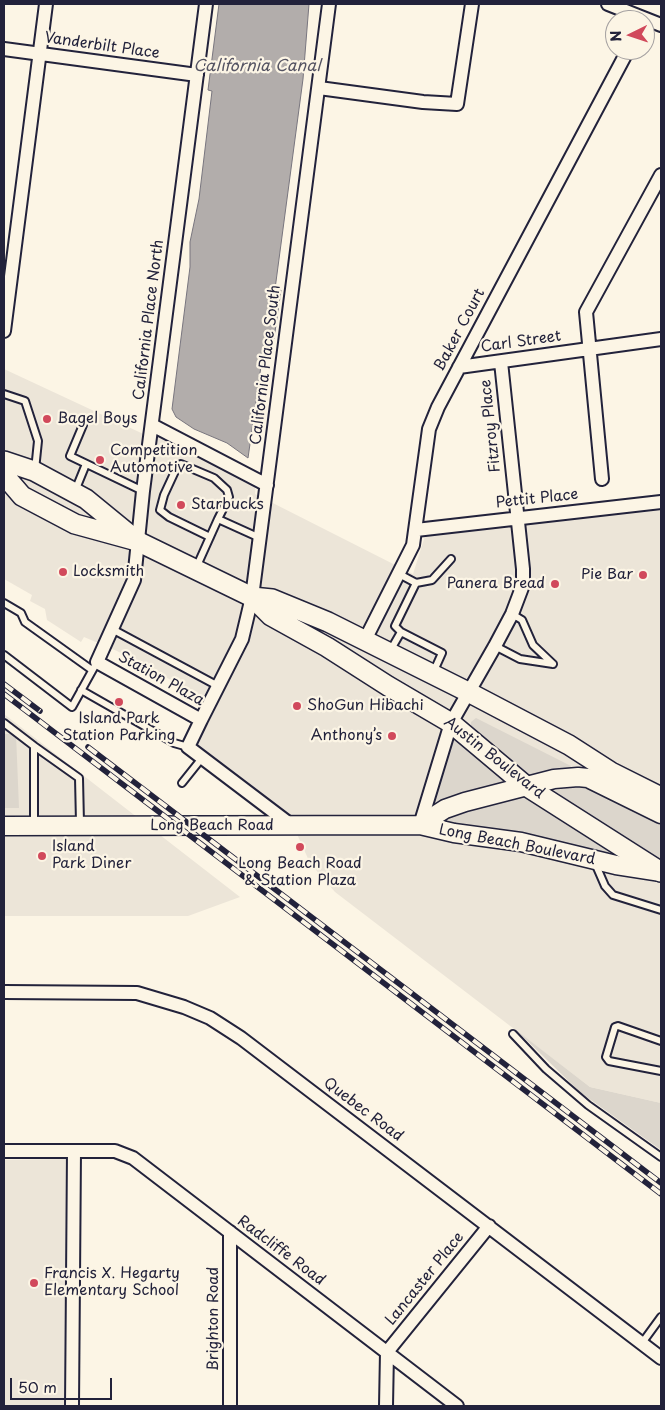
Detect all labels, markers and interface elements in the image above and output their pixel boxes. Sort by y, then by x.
north arrow [605,10,655,60]
street label: Vanderbilt Place [43,29,161,63]
text: N [605,30,626,42]
water label: California Canal [193,57,321,77]
street label: California Place North [130,239,168,401]
street label: California Place South [247,284,285,446]
street label: Baker Court [431,286,489,374]
street label: Carl Street [480,327,562,357]
street label: Fitzroy Place [477,379,505,473]
place label: Bagel Boys [57,410,137,428]
marker: Bagel Boys [41,413,53,425]
place label: Competition Automotive [110,442,197,477]
marker: Competition Automotive [94,454,106,466]
street label: Pettit Place [495,486,579,512]
place label: Starbucks [191,496,264,514]
marker: Starbucks [175,499,187,511]
place label: Locksmith [73,563,144,581]
marker: Locksmith [57,566,69,578]
place label: Pie Bar [581,566,633,584]
marker: Pie Bar [637,569,649,581]
place label: Panera Bread [447,575,545,593]
marker: Panera Bread [549,578,561,590]
street label: Station Plaza [115,648,207,710]
marker: Island Park Station Parking [113,696,125,708]
place label: ShoGun Hibachi [307,697,424,715]
marker: ShoGun Hibachi [291,700,303,712]
place label: Island Park Station Parking [63,710,175,745]
street label: Austin Boulevard [440,713,548,803]
place label: Anthony’s [311,727,382,745]
marker: Anthony’s [386,730,398,742]
street label: Long Beach Road [150,817,274,835]
street label: Long Beach Boulevard [437,821,597,869]
place label: Island Park Diner [52,838,131,873]
marker: Long Beach Road & Station Plaza [294,841,306,853]
marker: Island Park Diner [36,850,48,862]
place label: Long Beach Road & Station Plaza [238,855,362,890]
street label: Quebec Road [320,1074,406,1146]
street label: Radcliffe Road [234,1212,328,1290]
street label: Lancaster Place [382,1229,468,1329]
place label: Francis X. Hegarty Elementary School [44,1265,180,1300]
street label: Brighton Road [205,1267,223,1371]
marker: Francis X. Hegarty Elementary School [28,1277,40,1289]
scale bar [12,1368,115,1400]
text: 50 m [18,1375,57,1398]

